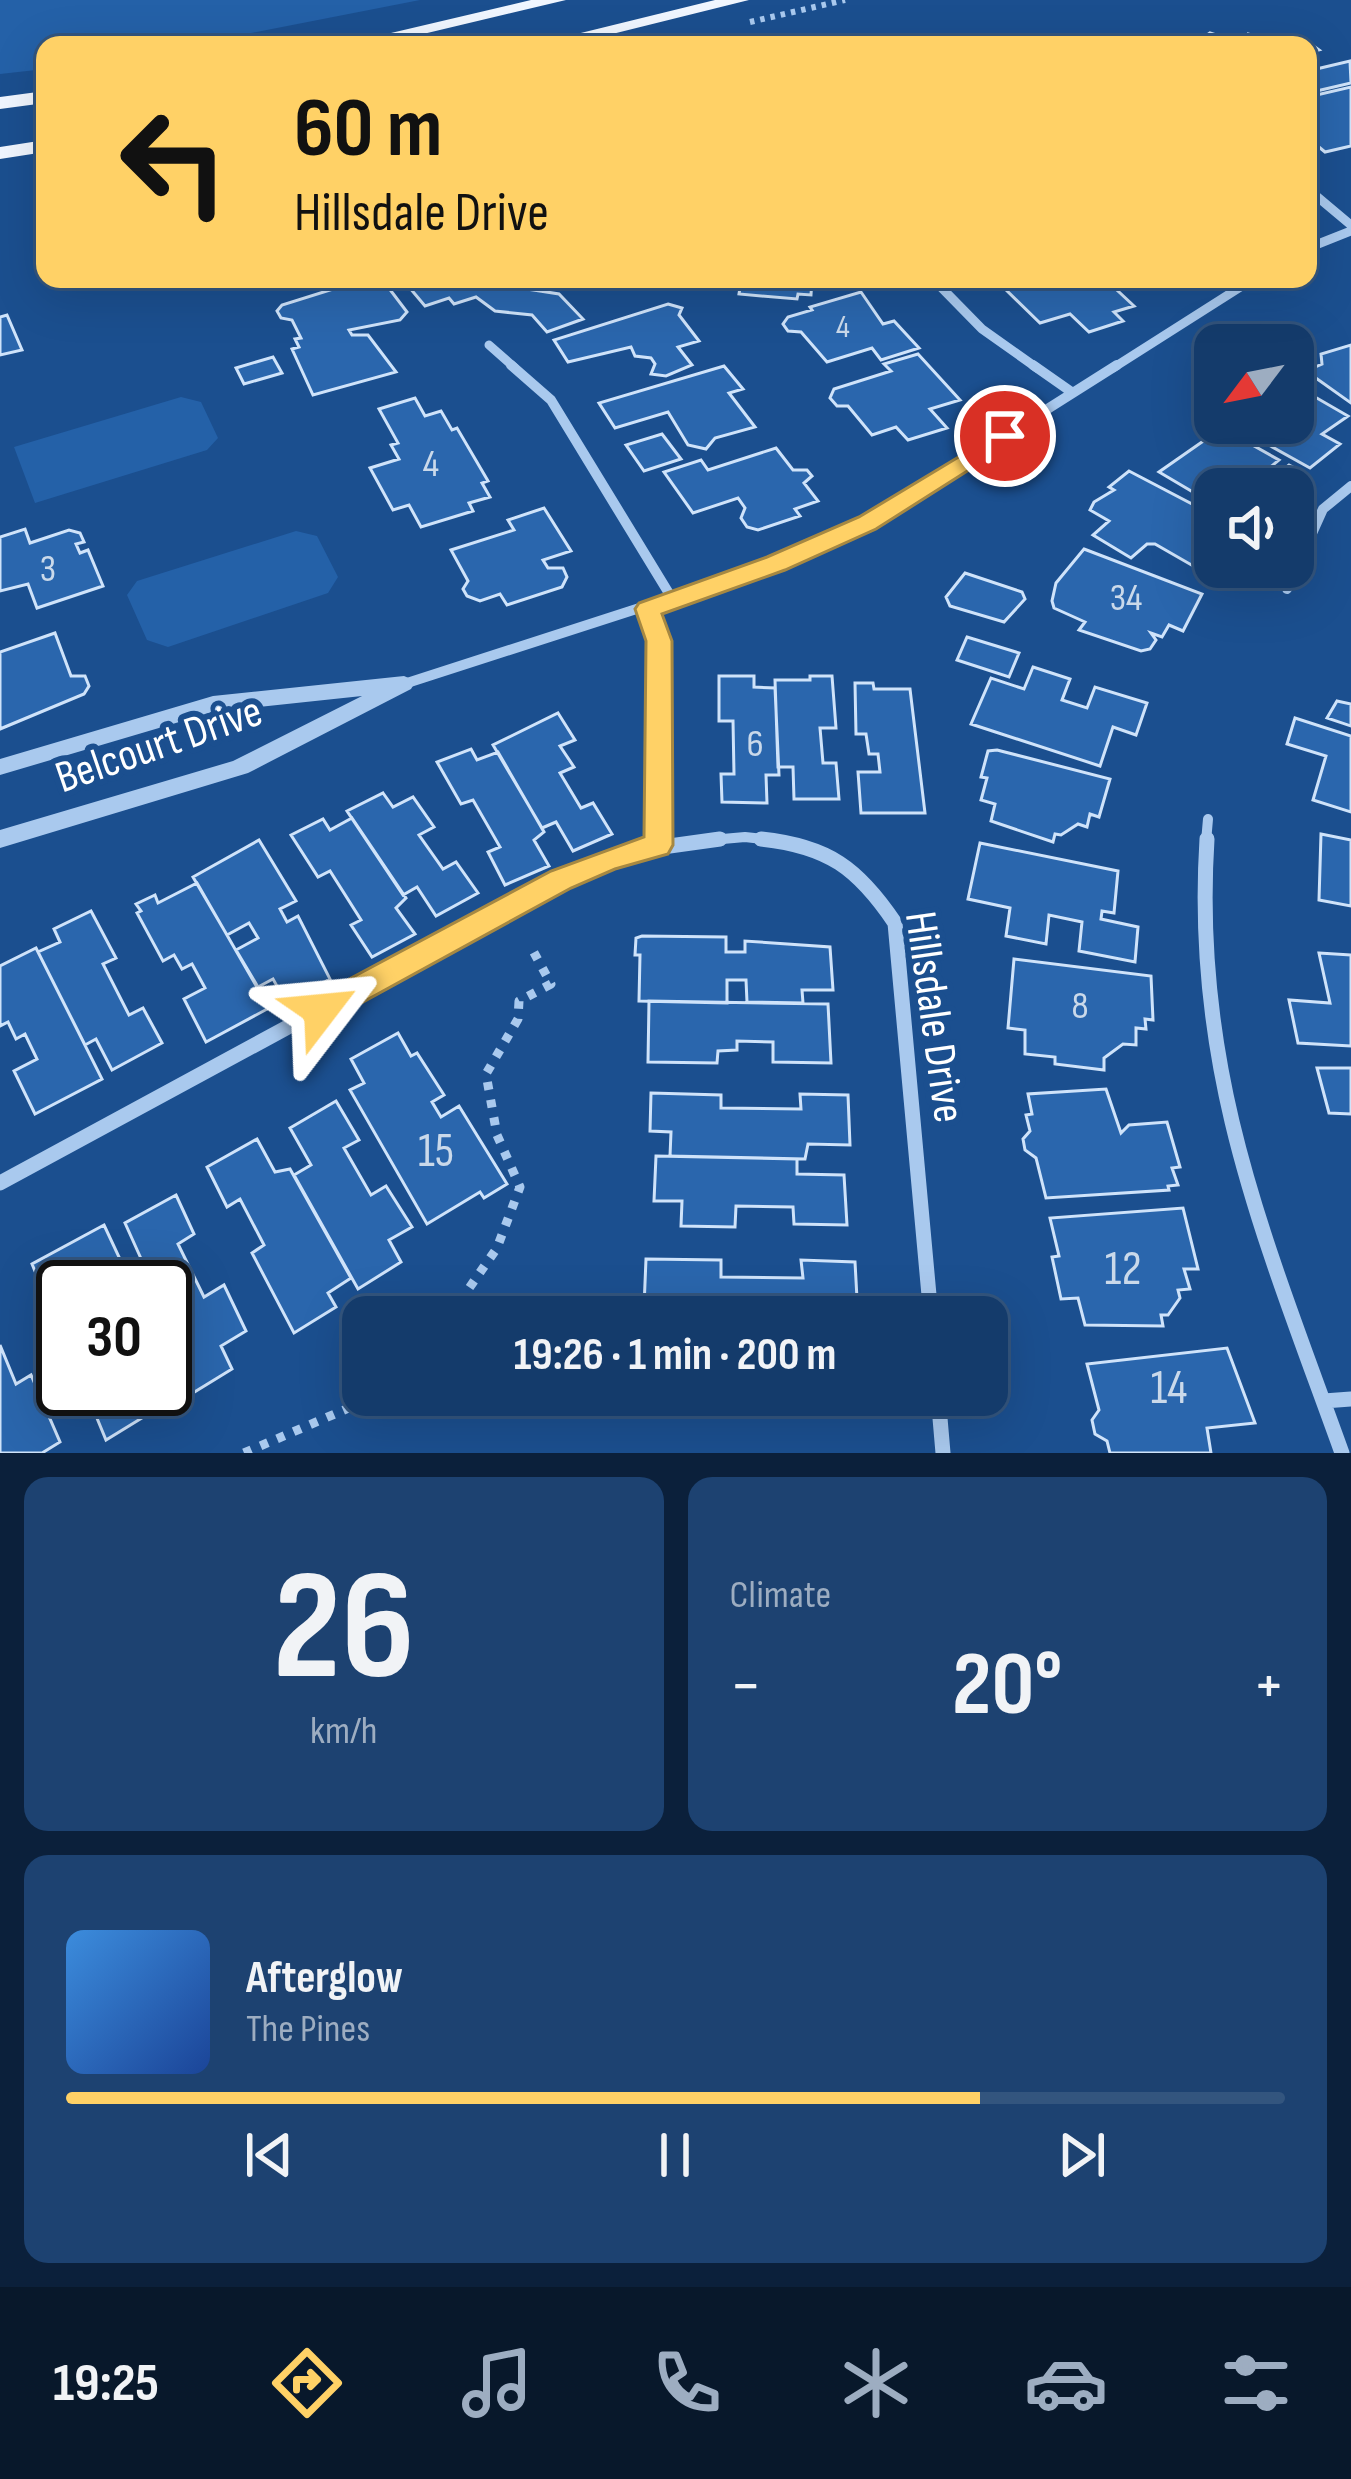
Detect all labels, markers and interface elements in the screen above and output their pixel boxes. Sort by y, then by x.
text: 60 m [294,79,442,180]
icon: left [96,84,252,240]
text: Hillsdale Drive [294,181,549,246]
house number: 4 [836,307,850,347]
north arrow [1194,324,1314,444]
map controls [1194,324,1314,588]
pin [954,385,1056,487]
icon: arrive [972,403,1038,469]
house number: 4 [423,441,439,488]
button: sound [1194,468,1314,588]
house number: 3 [40,546,56,593]
house number: 34 [1110,575,1142,622]
street label: Belcourt Drive [49,684,269,806]
house number: 6 [746,721,764,768]
street label: Hillsdale Drive [892,908,976,1126]
position arrow [258,947,384,1073]
house number: 8 [1071,983,1089,1030]
house number: 15 [418,1123,454,1180]
house number: 12 [1104,1241,1142,1298]
speed limit sign: 30 [36,1260,192,1416]
text: 19:26 · 1 min · 200 m [514,1328,836,1383]
house number: 14 [1151,1360,1187,1417]
text: 26 [273,1536,415,1723]
text: Climate [730,1572,831,1619]
text: 20° [952,1632,1062,1740]
text: − [730,1647,762,1726]
text: + [1253,1647,1285,1726]
text: km/h [310,1708,377,1755]
text: Afterglow [246,1951,403,2006]
text: The Pines [246,2006,370,2053]
icon: previous [236,2122,302,2188]
icon: pause [642,2122,708,2188]
icon: next [1049,2122,1115,2188]
icon: directions [265,2341,349,2425]
icon: music [455,2341,539,2425]
icon: phone [645,2341,729,2425]
icon: climate [834,2341,918,2425]
icon: car [1024,2341,1108,2425]
icon: filters [1214,2341,1298,2425]
text: 19:25 [53,2351,159,2416]

